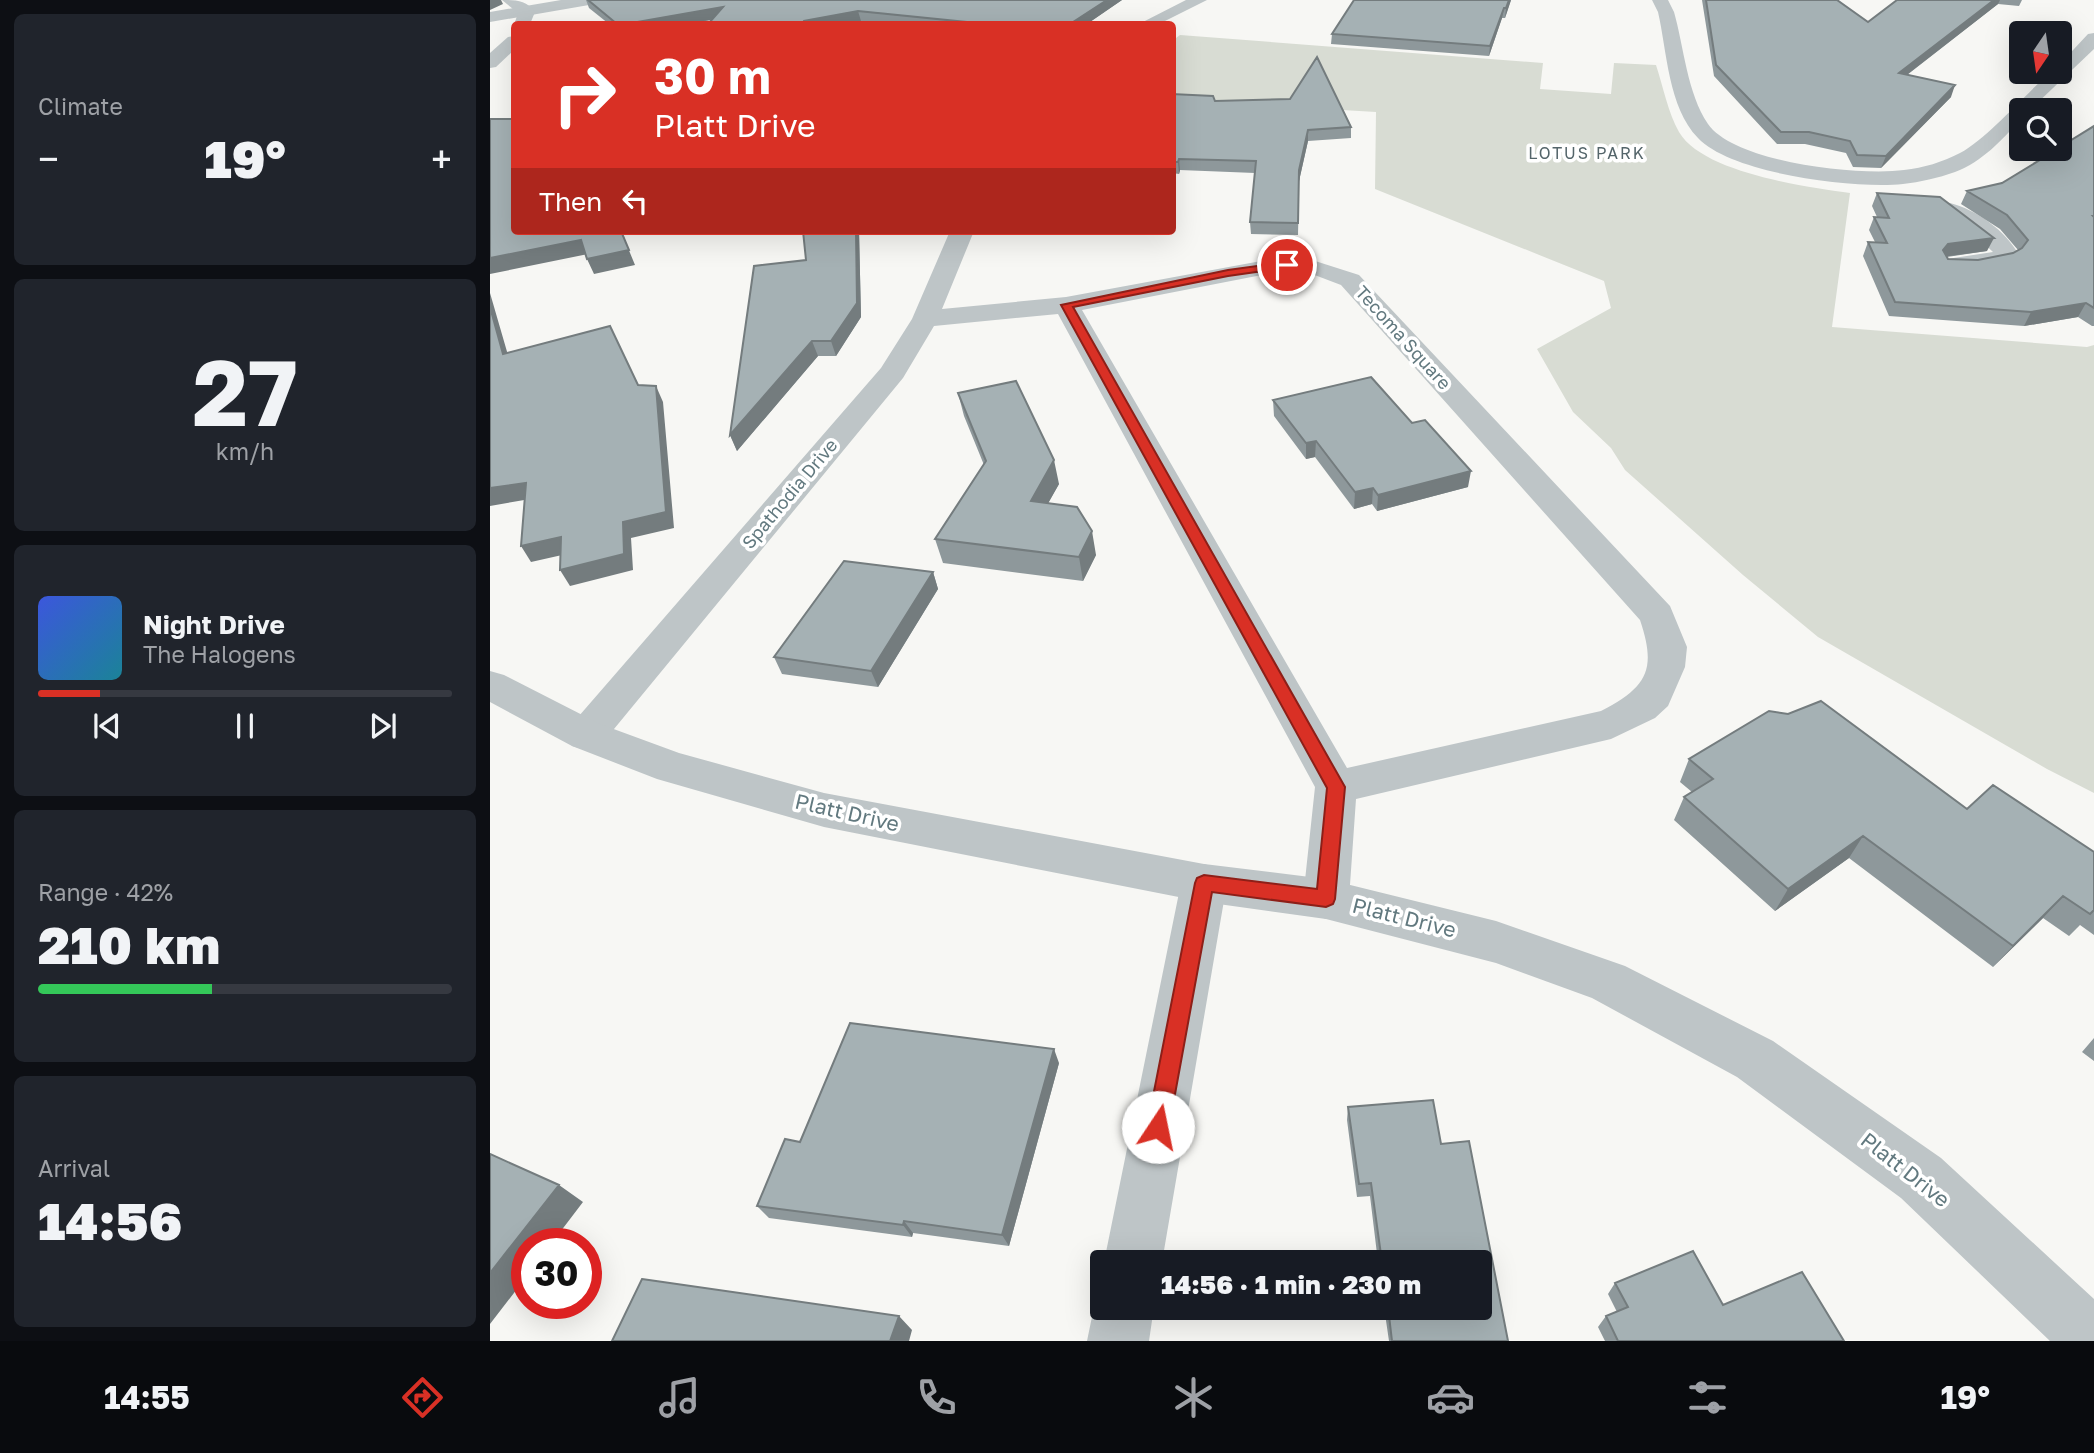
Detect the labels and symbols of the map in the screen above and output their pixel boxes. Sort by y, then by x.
north arrow [2009,21,2072,84]
district label: LOTUS PARK [1528,143,1646,163]
pin [1257,235,1317,295]
street label: Tecoma Square [1351,281,1456,394]
street label: Spathodia Drive [737,434,842,553]
street label: Platt Drive [793,787,902,837]
street label: Platt Drive [1350,892,1459,942]
position arrow [1121,1090,1195,1164]
street label: Platt Drive [1856,1126,1955,1212]
speed limit sign: 30 [511,1228,602,1319]

